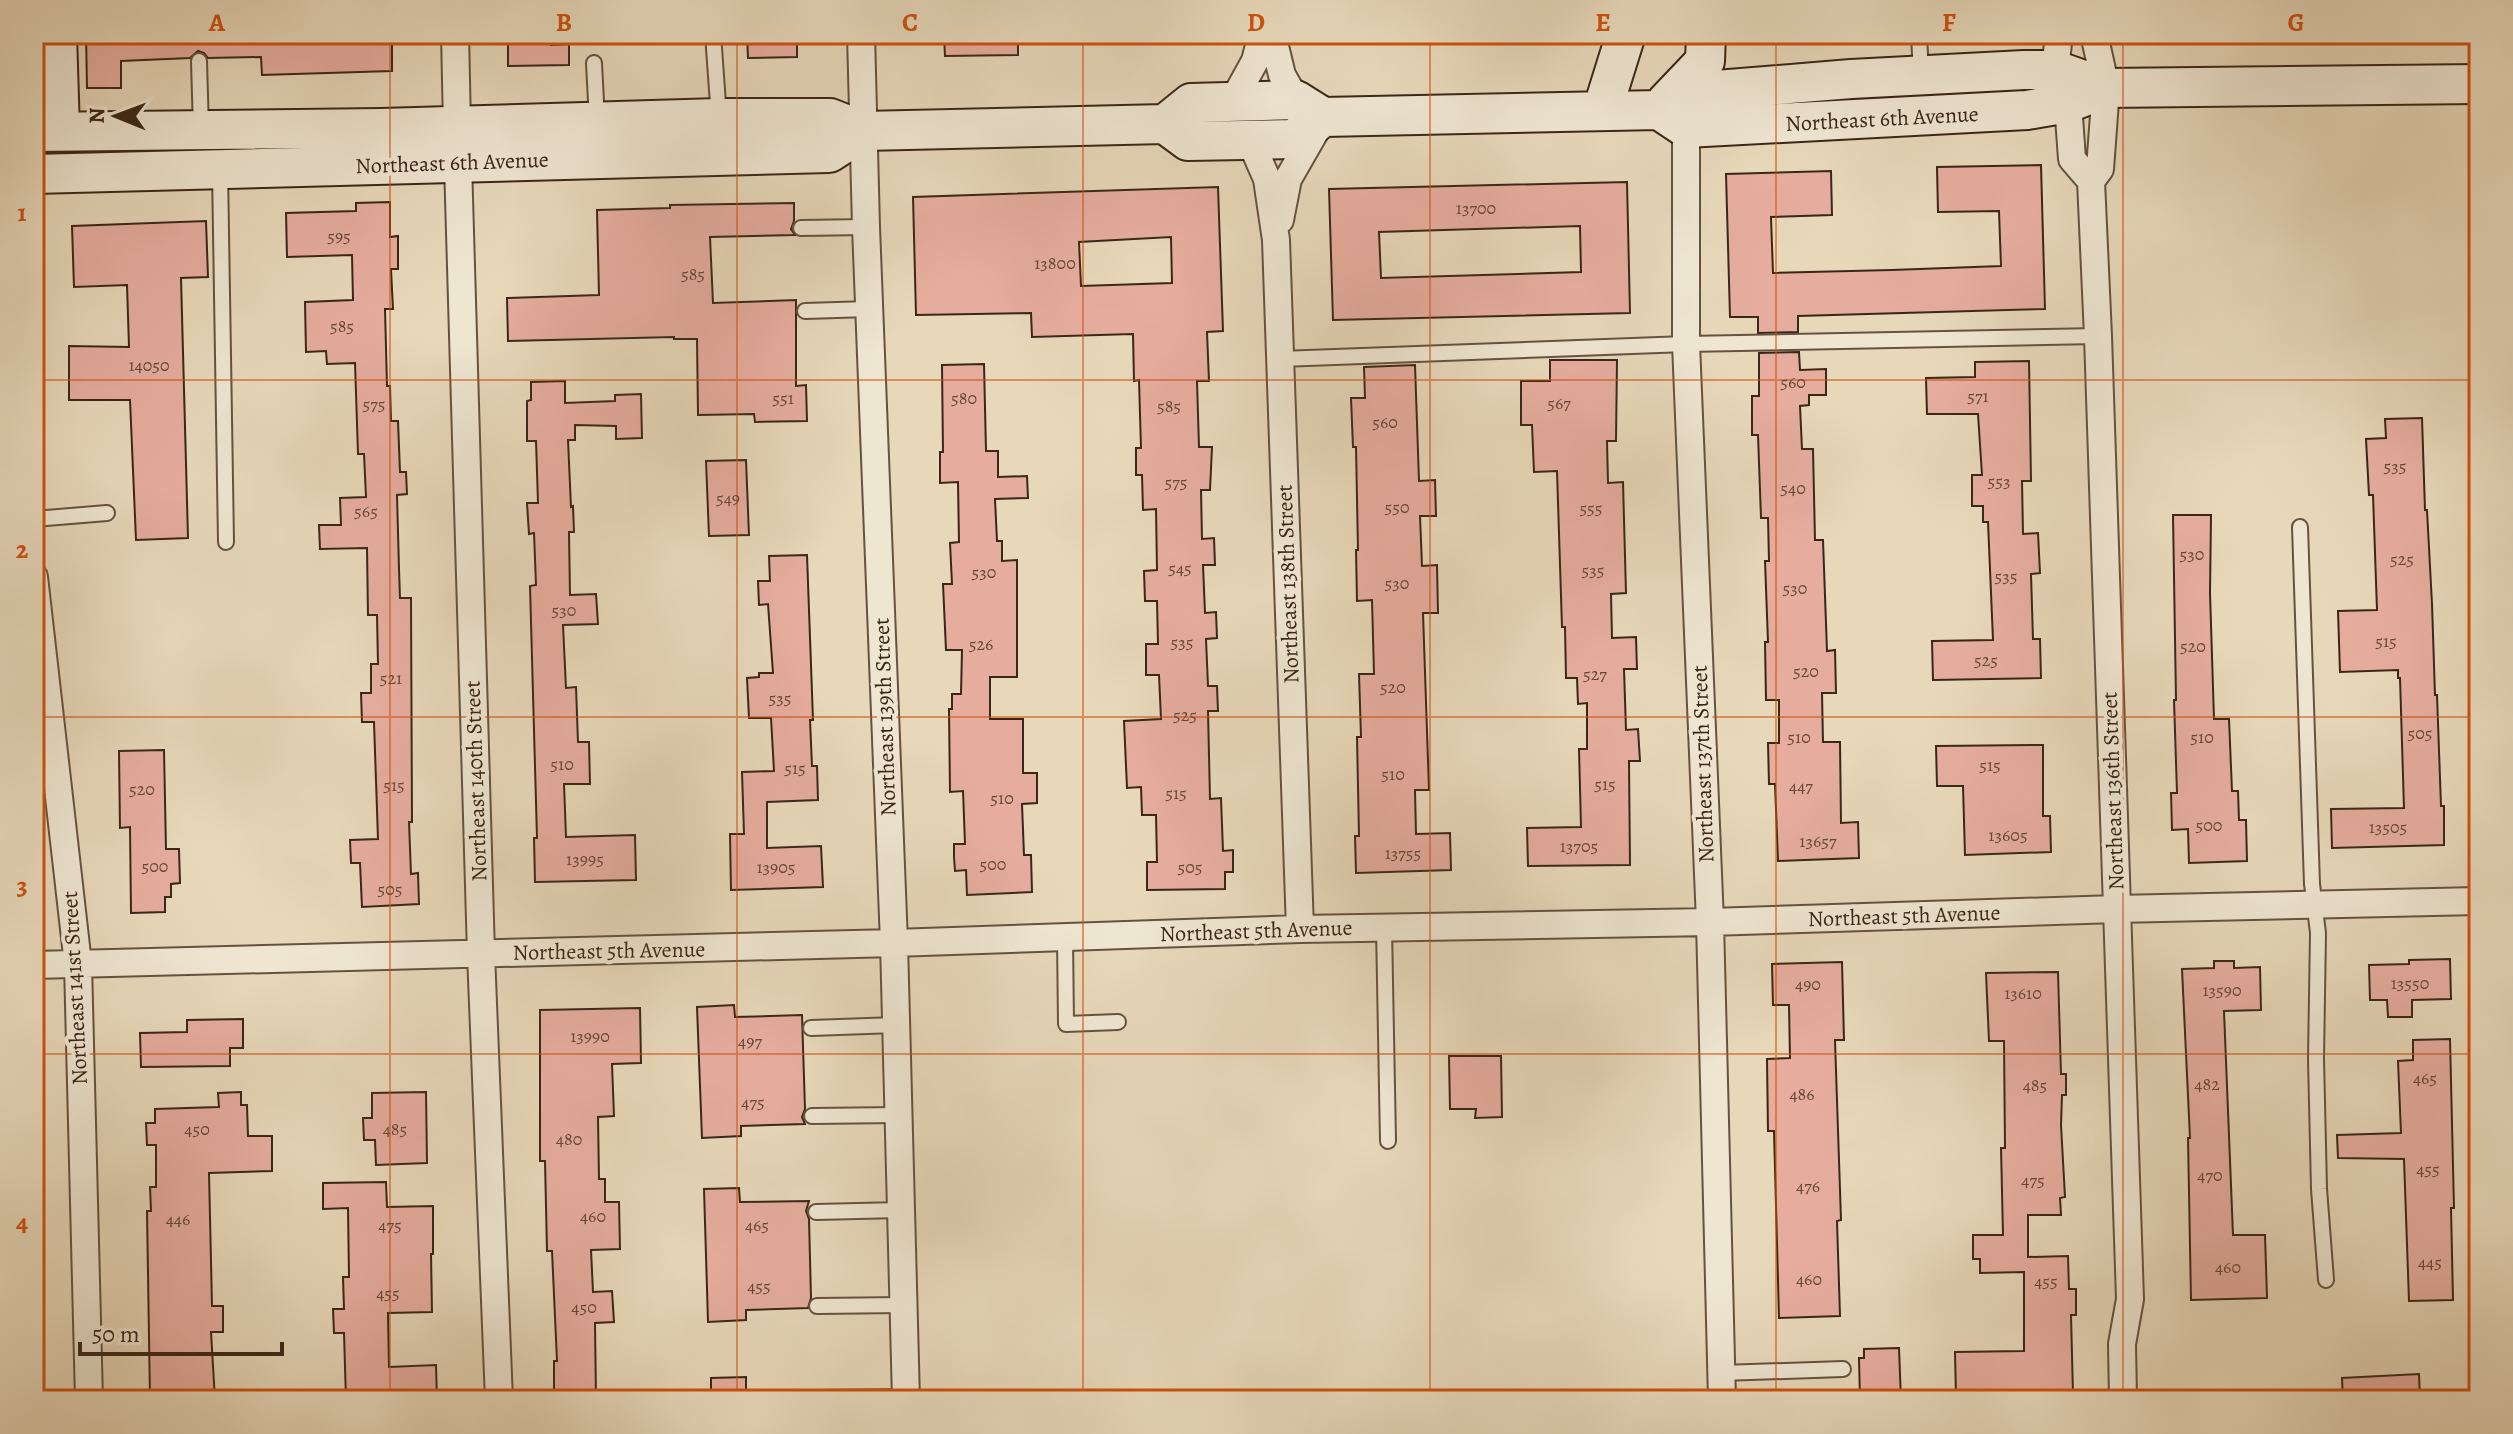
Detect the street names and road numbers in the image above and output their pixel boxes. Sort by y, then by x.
street label: Northeast 6th Avenue [1785,99,1979,139]
street label: Northeast 6th Avenue [355,145,549,181]
street label: Northeast 138th Street [1270,484,1306,684]
street label: Northeast 139th Street [867,617,903,817]
street label: Northeast 137th Street [1685,665,1721,863]
street label: Northeast 140th Street [458,680,494,882]
street label: Northeast 136th Street [2095,691,2131,891]
street label: Northeast 141st Street [55,890,95,1086]
street label: Northeast 5th Avenue [1807,898,2001,934]
street label: Northeast 5th Avenue [1159,913,1353,949]
street label: Northeast 5th Avenue [512,934,706,968]

